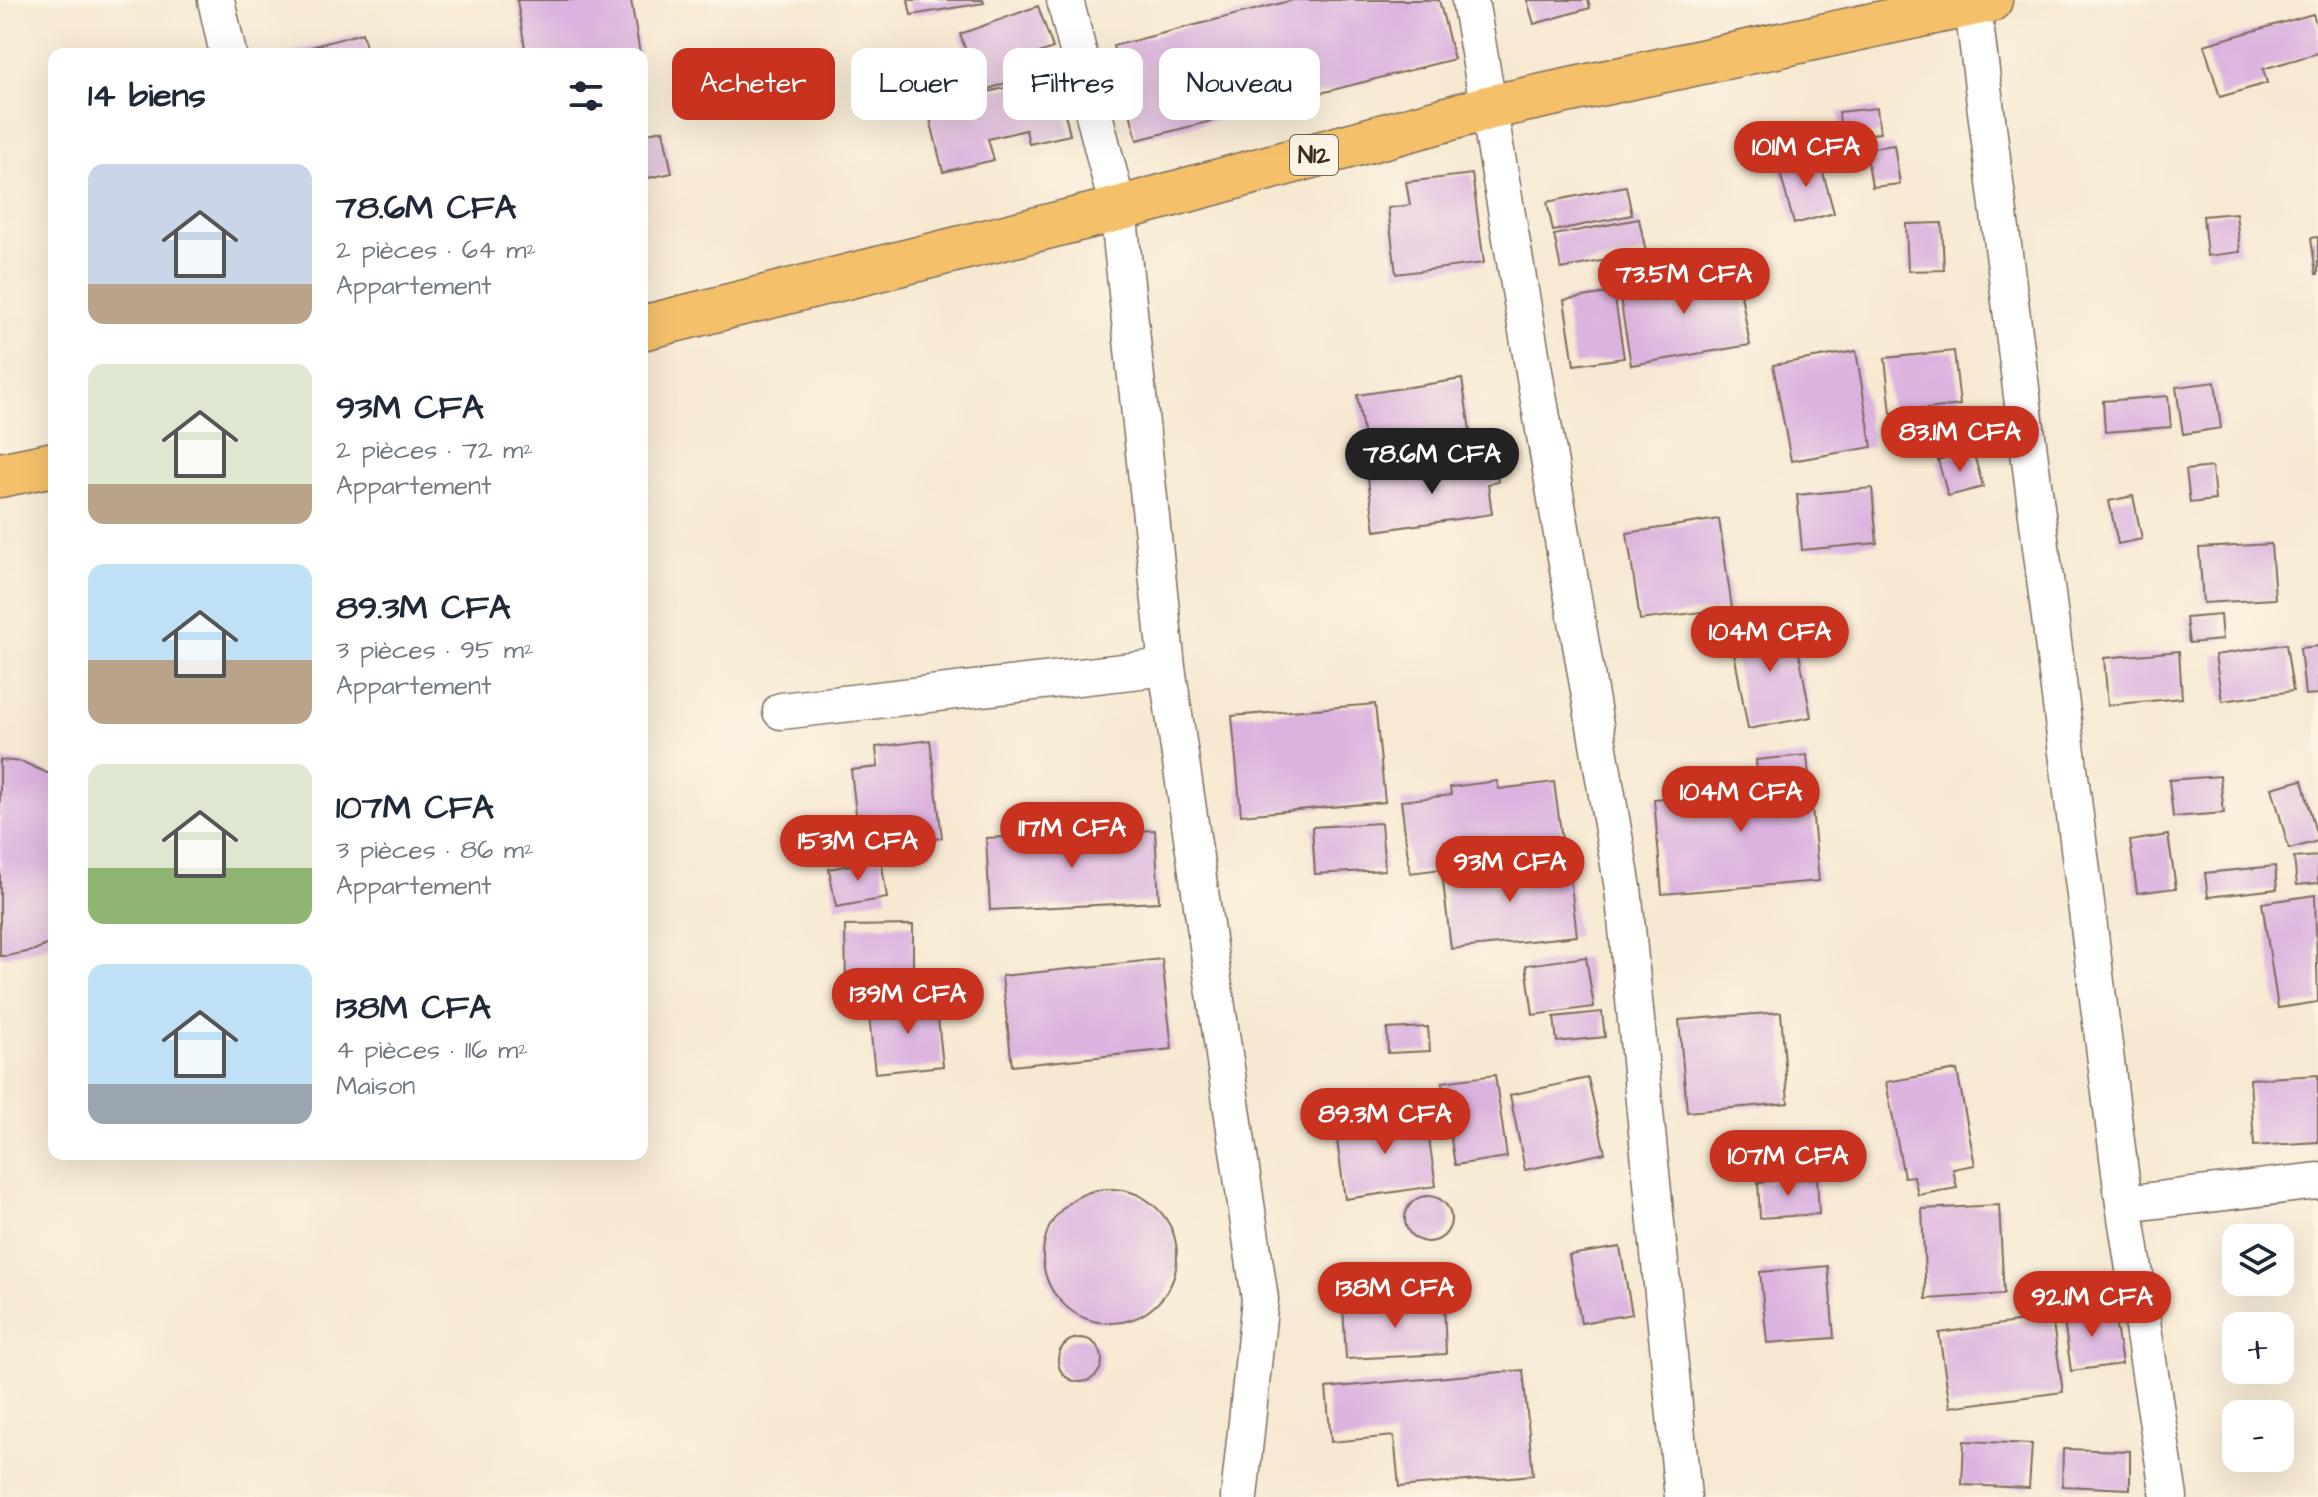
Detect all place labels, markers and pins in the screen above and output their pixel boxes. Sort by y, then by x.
pin: 101M CFA [1723,121,1889,189]
pin: 73.5M CFA [1592,248,1776,316]
pin: 83.1M CFA [1868,406,2052,474]
pin: 78.6M CFA [1340,428,1524,496]
pin: 104M CFA [1687,606,1853,674]
pin: 104M CFA [1658,766,1824,834]
pin: 117M CFA [989,802,1155,870]
pin: 153M CFA [775,815,941,883]
pin: 93M CFA [1436,836,1584,904]
pin: 139M CFA [825,968,991,1036]
pin: 89.3M CFA [1293,1088,1477,1156]
pin: 107M CFA [1705,1130,1871,1198]
pin: 138M CFA [1312,1262,1478,1330]
pin: 92.1M CFA [2000,1271,2184,1339]

